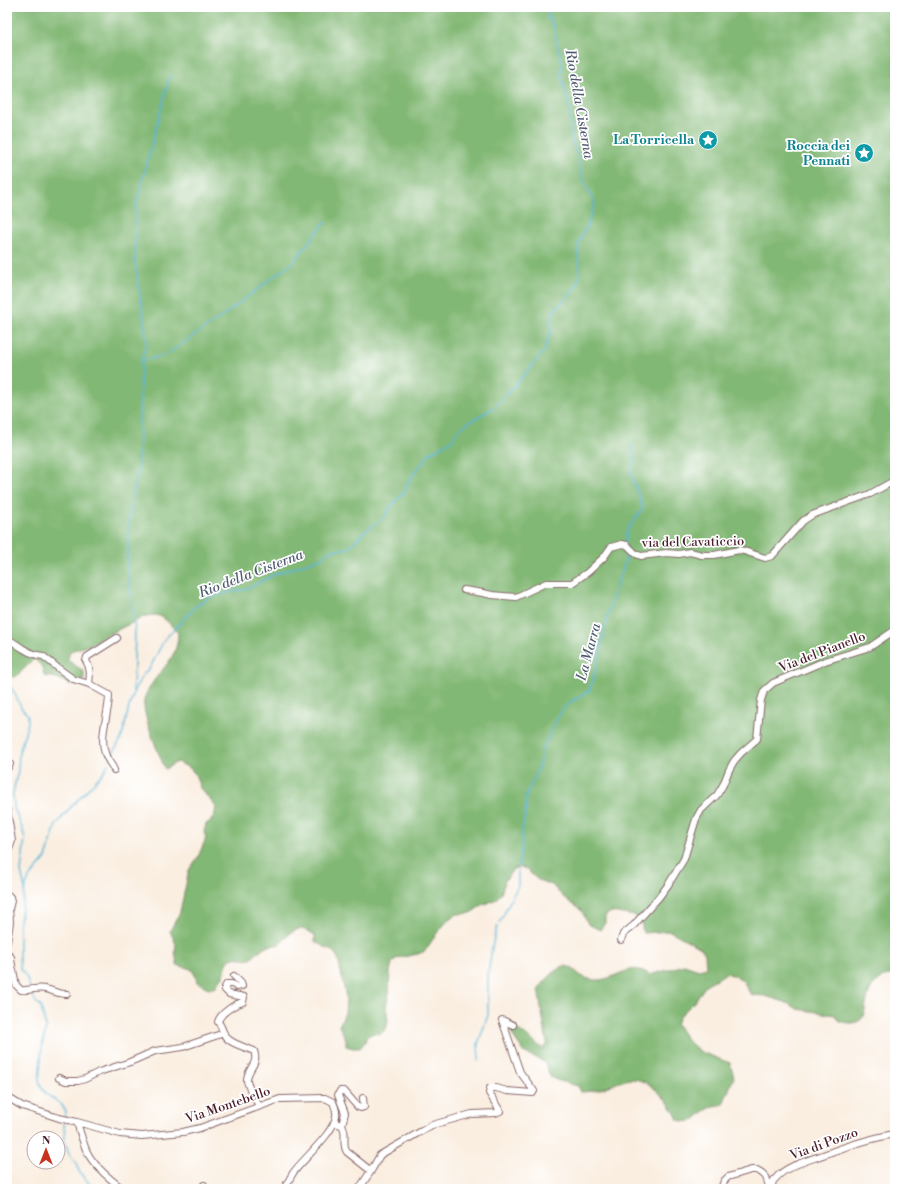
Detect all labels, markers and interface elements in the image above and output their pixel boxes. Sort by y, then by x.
water label: Rio della Cisterna [560,47,598,160]
place icon: La Torricella [697,129,719,151]
place label: La Torricella [613,132,695,148]
place label: Roccia dei Pennati [787,138,850,169]
place icon: Roccia dei Pennati [853,142,875,164]
street label: via del Cavaticcio [641,533,744,551]
water label: Rio della Cisterna [195,546,306,603]
water label: La Marra [572,621,605,683]
street label: Via del Pianello [775,628,868,676]
street label: Via Montebello [183,1083,273,1127]
street label: Via di Pozzo [787,1124,860,1164]
north arrow [26,1130,66,1170]
text: N [42,1134,51,1148]

